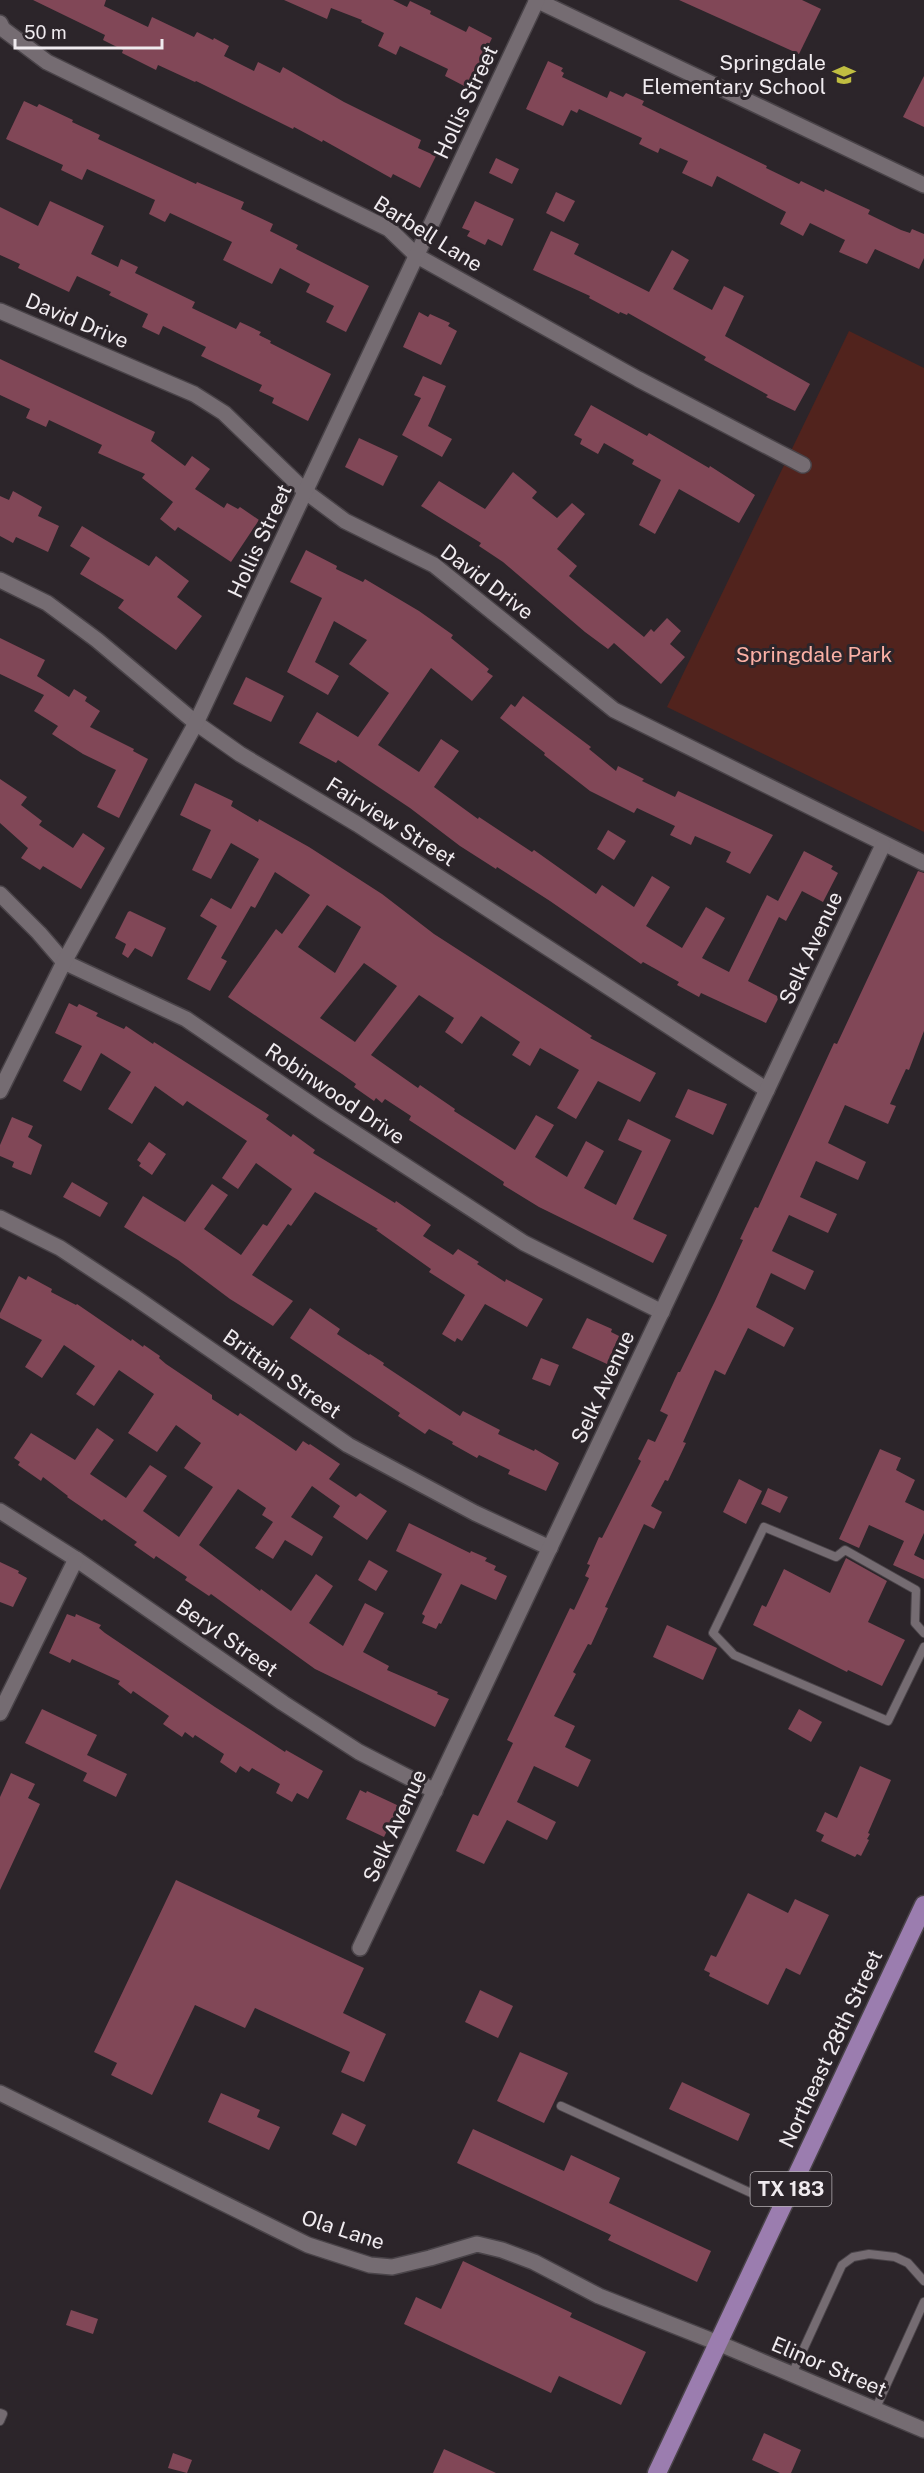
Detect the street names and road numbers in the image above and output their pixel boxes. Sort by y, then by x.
street label: Hollis Street [428,41,503,163]
street label: Barbell Lane [369,190,487,277]
street label: David Drive [22,288,132,353]
street label: Hollis Street [222,480,297,602]
street label: David Drive [436,539,539,625]
street label: Fairview Street [322,772,461,871]
street label: Selk Avenue [774,888,847,1008]
street label: Robinwood Drive [261,1038,410,1150]
street label: Brittain Street [218,1324,346,1423]
street label: Selk Avenue [566,1327,639,1447]
street label: Beryl Street [172,1593,283,1682]
street label: Selk Avenue [358,1766,431,1886]
street label: Northeast 28th Street [774,1946,887,2152]
road number: TX 183 [750,2172,832,2206]
street label: Ola Lane [299,2204,388,2255]
street label: Elinor Street [768,2331,891,2402]

